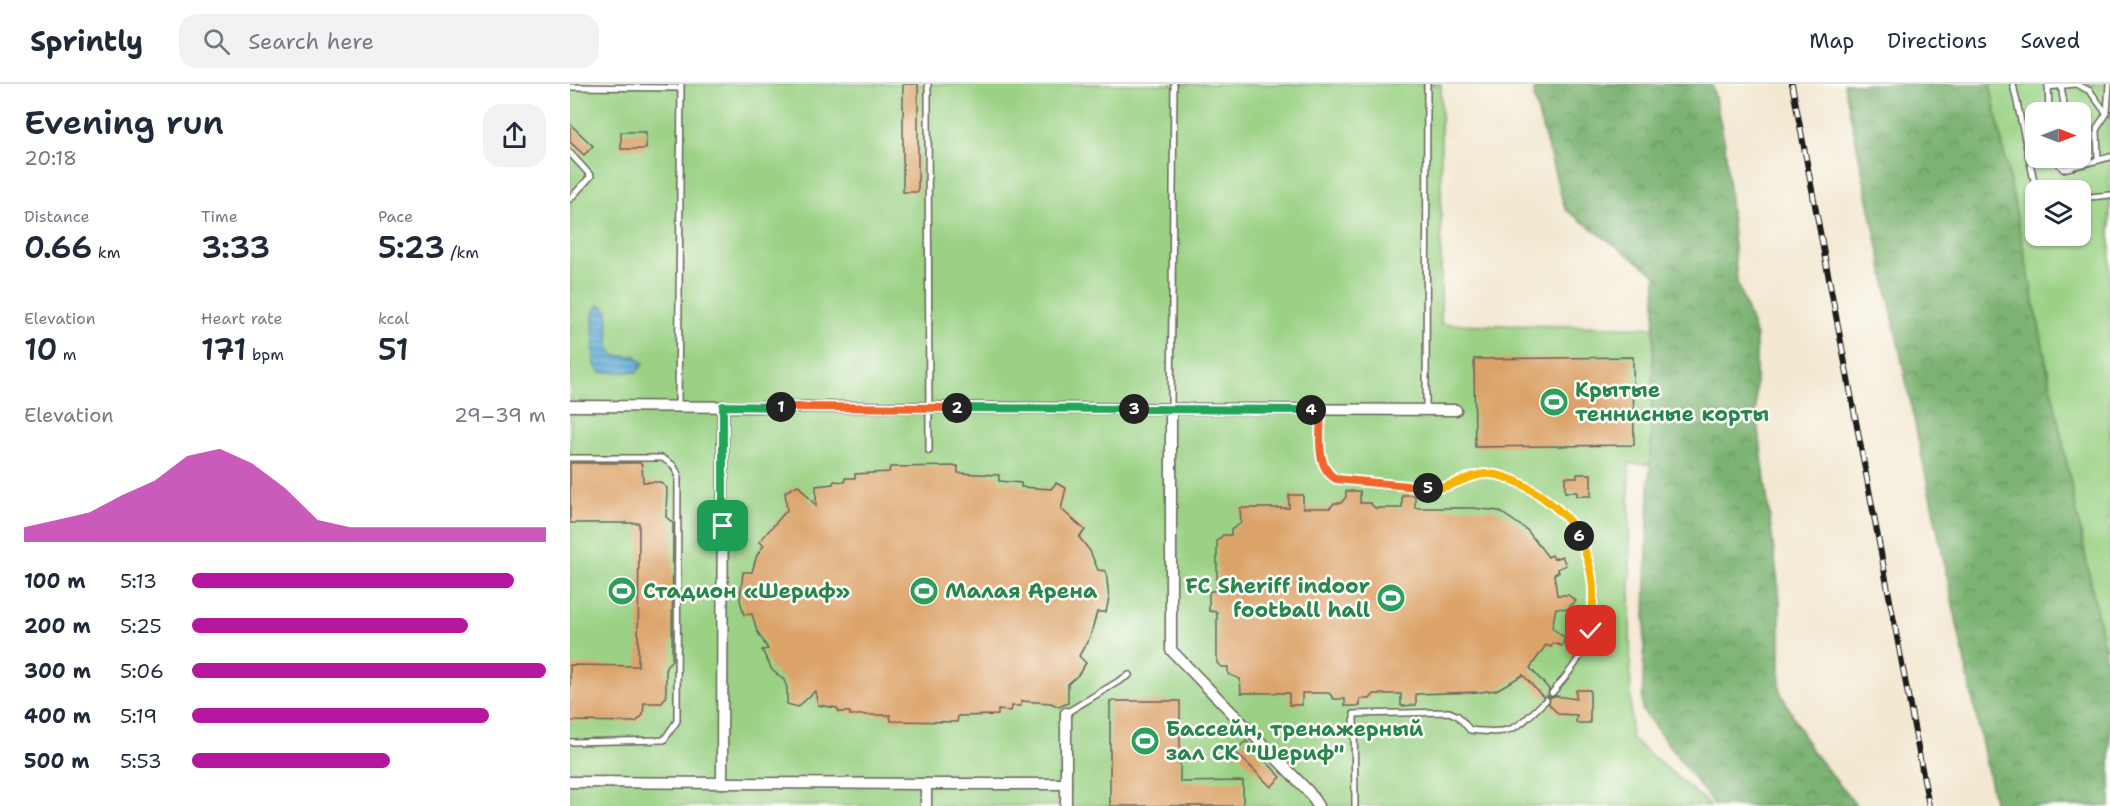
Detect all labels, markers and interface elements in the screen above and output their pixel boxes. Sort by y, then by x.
search box [179,14,599,68]
text: Sprintly [30,22,143,60]
icon: search [200,25,233,58]
text: Search here [248,27,374,56]
text: Map [1809,27,1854,55]
text: Directions [1887,27,1987,55]
text: Saved [2020,27,2080,55]
text: Evening run [24,100,224,145]
north arrow [2025,102,2091,168]
map controls [2025,102,2091,246]
button: share [483,104,546,167]
text: 20:18 [24,145,77,171]
button: layers [2025,180,2091,246]
text: Distance [24,206,90,227]
text: Time [201,206,238,227]
text: Pace [378,206,413,227]
text: 0.66 [24,227,92,268]
text: 3:33 [201,227,270,268]
text: 5:23 [378,227,445,268]
text: km [92,242,120,263]
text: /km [445,242,479,263]
text: Elevation [24,308,96,329]
text: Heart rate [201,308,283,329]
text: kcal [378,308,409,329]
text: 10 [24,329,57,370]
text: 171 [201,329,246,370]
text: 51 [378,329,409,370]
text: m [57,344,77,365]
text: bpm [246,344,284,365]
place label: Крытые теннисные корты [1575,376,1769,428]
sports icon: Крытые теннисные корты [1538,386,1570,418]
pin: 1 [766,392,796,422]
pin: 2 [942,393,972,423]
pin: 3 [1119,394,1149,424]
pin: 4 [1296,395,1326,425]
text: 1 [777,396,785,417]
text: 2 [951,397,963,418]
text: 3 [1128,398,1140,419]
text: 4 [1305,399,1317,420]
text: Elevation [24,402,114,428]
text: 29–39 m [454,402,546,428]
pin: 5 [1413,473,1443,503]
text: 5 [1423,477,1433,498]
pin [697,500,748,551]
icon: arrive [706,509,739,542]
pin: 6 [1564,521,1594,551]
text: 6 [1573,525,1585,546]
text: 100 m [24,568,86,594]
text: 5:13 [120,568,157,594]
place label: FC Sheriff indoor football hall [1185,572,1370,624]
sports icon: Стадион «Шериф» [606,575,638,607]
sports icon: Малая Арена [908,575,940,607]
place label: Стадион «Шериф» [643,577,850,605]
place label: Малая Арена [945,577,1098,605]
sports icon: FC Sheriff indoor football hall [1375,582,1407,614]
pin [1565,605,1616,656]
text: 200 m [24,613,91,639]
text: 5:25 [120,613,162,639]
icon: check [1574,614,1607,647]
text: 300 m [24,658,91,684]
text: 5:06 [120,658,164,684]
text: 400 m [24,703,91,729]
text: 5:19 [120,703,157,729]
place label: Бассейн, тренажерный зал СК "Шериф" [1166,715,1424,767]
sports icon: Бассейн, тренажерный зал СК "Шериф" [1129,725,1161,757]
text: 500 m [24,748,90,774]
text: 5:53 [120,748,162,774]

